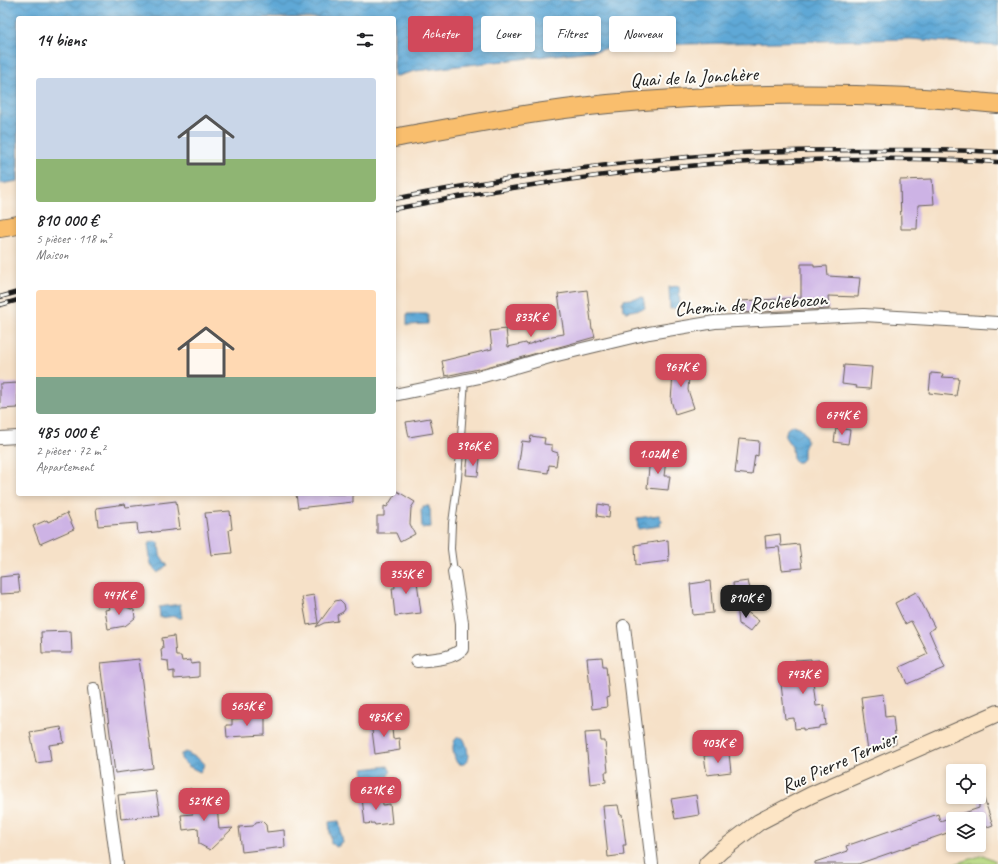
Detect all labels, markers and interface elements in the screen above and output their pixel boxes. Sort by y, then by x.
chip: Acheter [408,16,473,52]
chip: Louer [481,16,535,52]
chip: Filtres [543,16,601,52]
chip: Nouveau [609,16,676,52]
icon: filters [354,29,376,51]
text: 14 biens [36,30,86,51]
street label: Quai de la Jonchère [629,61,760,93]
icon: home [170,104,242,176]
text: 810 000 € [36,210,98,231]
text: 5 pièces · 118 m² [36,231,111,247]
text: Maison [36,247,68,263]
street label: Chemin de Rochebozon [674,286,829,322]
pin: 833K € [498,304,564,338]
text: 833K € [514,309,548,325]
icon: home [170,316,242,388]
pin: 967K € [648,354,714,388]
text: 967K € [664,359,698,375]
pin: 674K € [809,402,875,436]
text: 674K € [825,407,859,423]
text: 485 000 € [36,422,98,443]
pin: 396K € [440,433,506,467]
text: 396K € [456,438,490,454]
pin: 1.02M € [621,441,695,475]
text: 2 pièces · 72 m² [36,443,105,459]
text: 1.02M € [639,446,677,462]
text: Appartement [36,459,94,475]
pin: 355K € [373,561,439,595]
text: 355K € [390,566,422,582]
pin: 447K € [86,582,152,616]
pin: 810K € [713,585,779,619]
text: 447K € [102,587,136,603]
text: 810K € [729,590,763,606]
pin: 743K € [770,661,836,695]
text: 743K € [786,666,820,682]
pin: 565K € [214,693,280,727]
text: 565K € [230,698,264,714]
pin: 485K € [351,704,417,738]
text: 485K € [368,709,400,725]
street label: Rue Pierre Termier [777,725,903,799]
pin: 403K € [685,730,751,764]
text: 403K € [701,735,735,751]
map controls [946,764,986,852]
button: locate [946,764,986,804]
pin: 621K € [343,777,409,811]
text: 621K € [359,782,393,798]
pin: 521K € [171,788,237,822]
text: 521K € [188,793,220,809]
button: layers [946,812,986,852]

